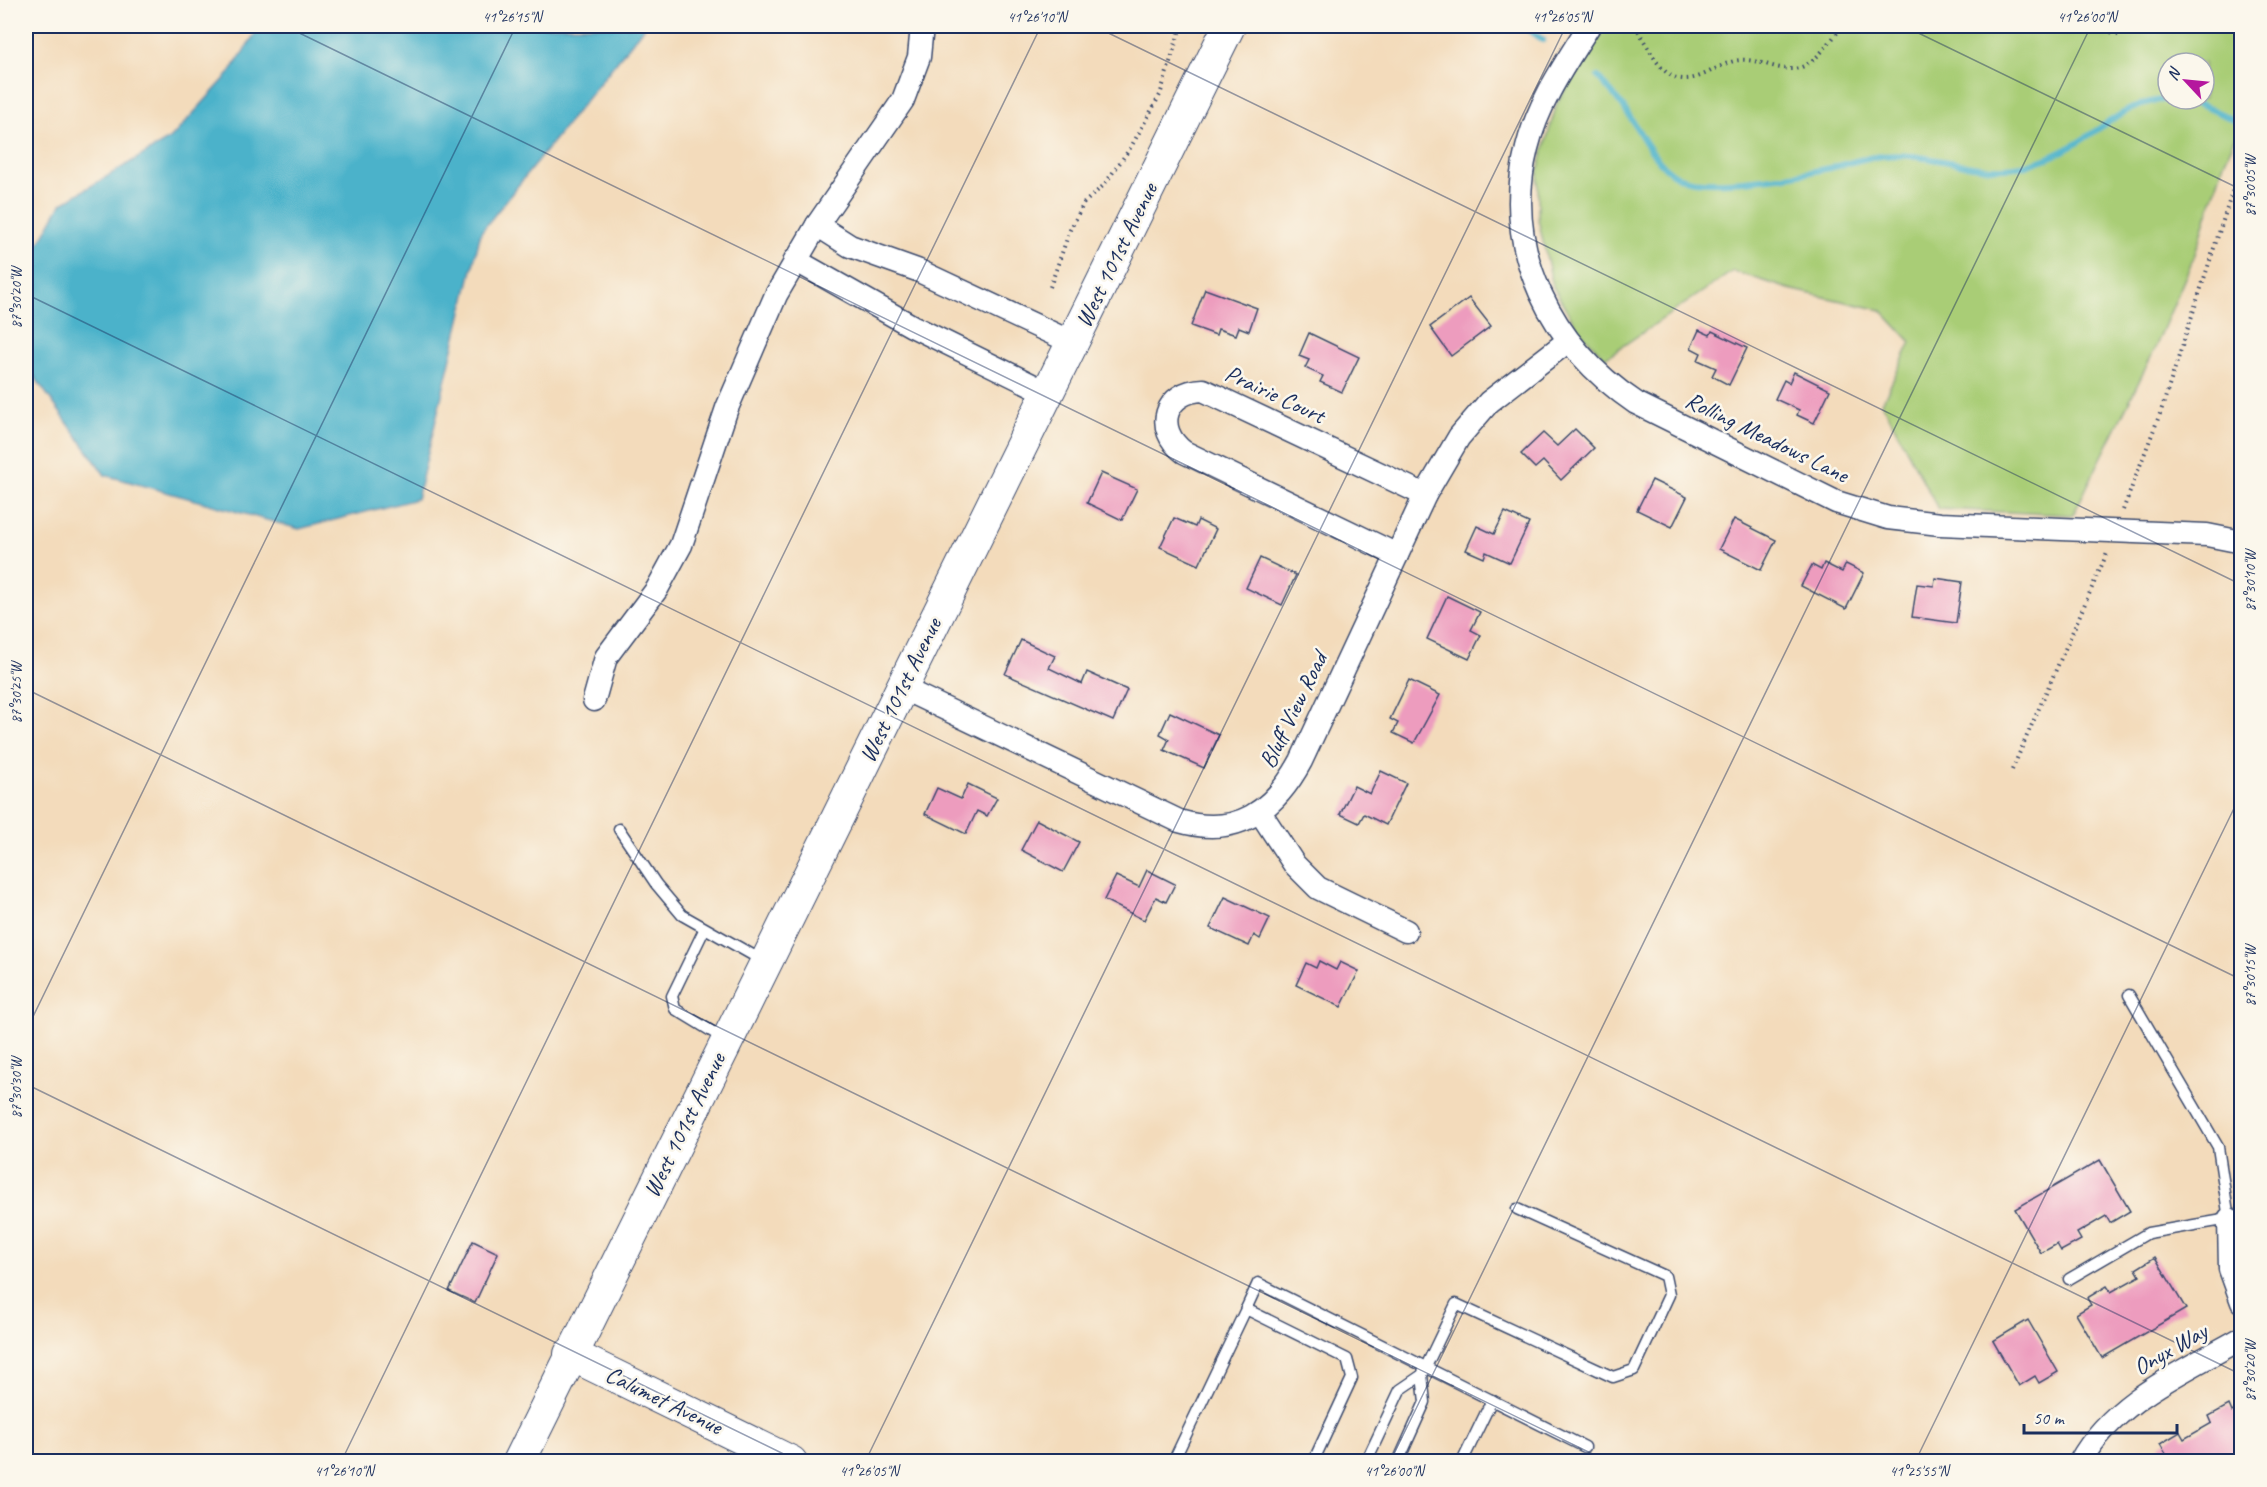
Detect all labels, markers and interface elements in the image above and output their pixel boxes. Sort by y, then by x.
text: 41°26'15"N [482,8,545,27]
text: 41°26'10"N [1007,8,1070,27]
text: 41°26'05"N [1532,8,1595,27]
text: 41°26'00"N [2057,8,2120,27]
north arrow [2156,51,2216,111]
text: N [2162,63,2186,84]
text: 87°30'05"W [2241,152,2260,216]
street label: West 101st Avenue [1068,176,1165,332]
text: 87°30'20"W [7,264,26,328]
street label: Prairie Court [1220,358,1332,431]
street label: Rolling Meadows Lane [1681,385,1855,490]
text: 87°30'10"W [2241,547,2260,611]
street label: West 101st Avenue [852,611,949,767]
street label: Bluff View Road [1252,644,1335,773]
text: 87°30'25"W [7,659,26,723]
text: 87°30'15"W [2241,942,2260,1006]
street label: West 101st Avenue [636,1046,733,1202]
text: 87°30'30"W [7,1054,26,1118]
street label: Onyx Way [2128,1315,2214,1382]
text: 87°30'20"W [2241,1337,2260,1401]
street label: Calumet Avenue [601,1359,729,1442]
scale bar [2024,1397,2177,1435]
text: 50 m [2033,1407,2066,1429]
text: 41°26'10"N [314,1462,377,1481]
text: 41°26'05"N [839,1462,902,1481]
text: 41°26'00"N [1364,1462,1427,1481]
text: 41°25'55"N [1889,1462,1952,1481]

